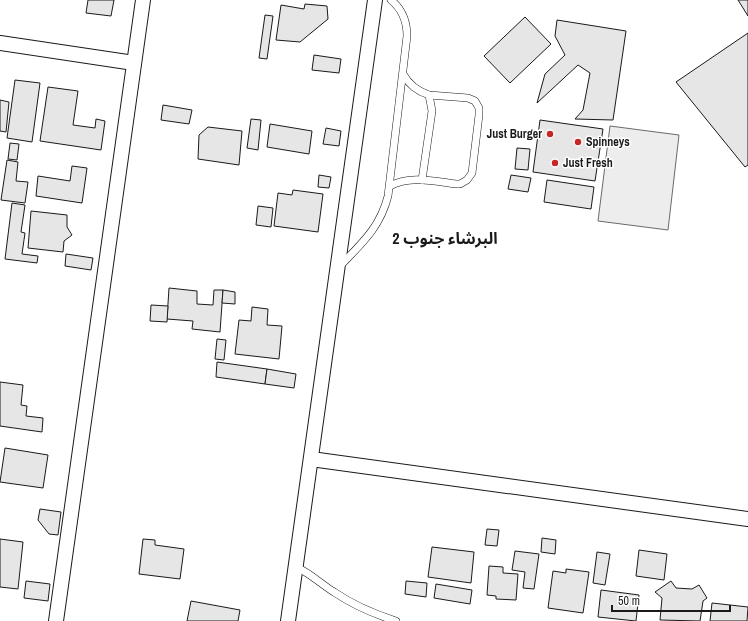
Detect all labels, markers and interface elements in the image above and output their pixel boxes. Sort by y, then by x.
place label: Just Burger [487,126,542,142]
marker: Just Burger [545,129,555,139]
place label: Spinneys [586,134,630,150]
marker: Spinneys [573,137,583,147]
place label: Just Fresh [563,155,613,171]
marker: Just Fresh [550,158,560,168]
district label: البرشاء جنوب 2 [392,227,498,249]
scale bar [612,587,730,613]
text: 50 m [618,593,640,609]

